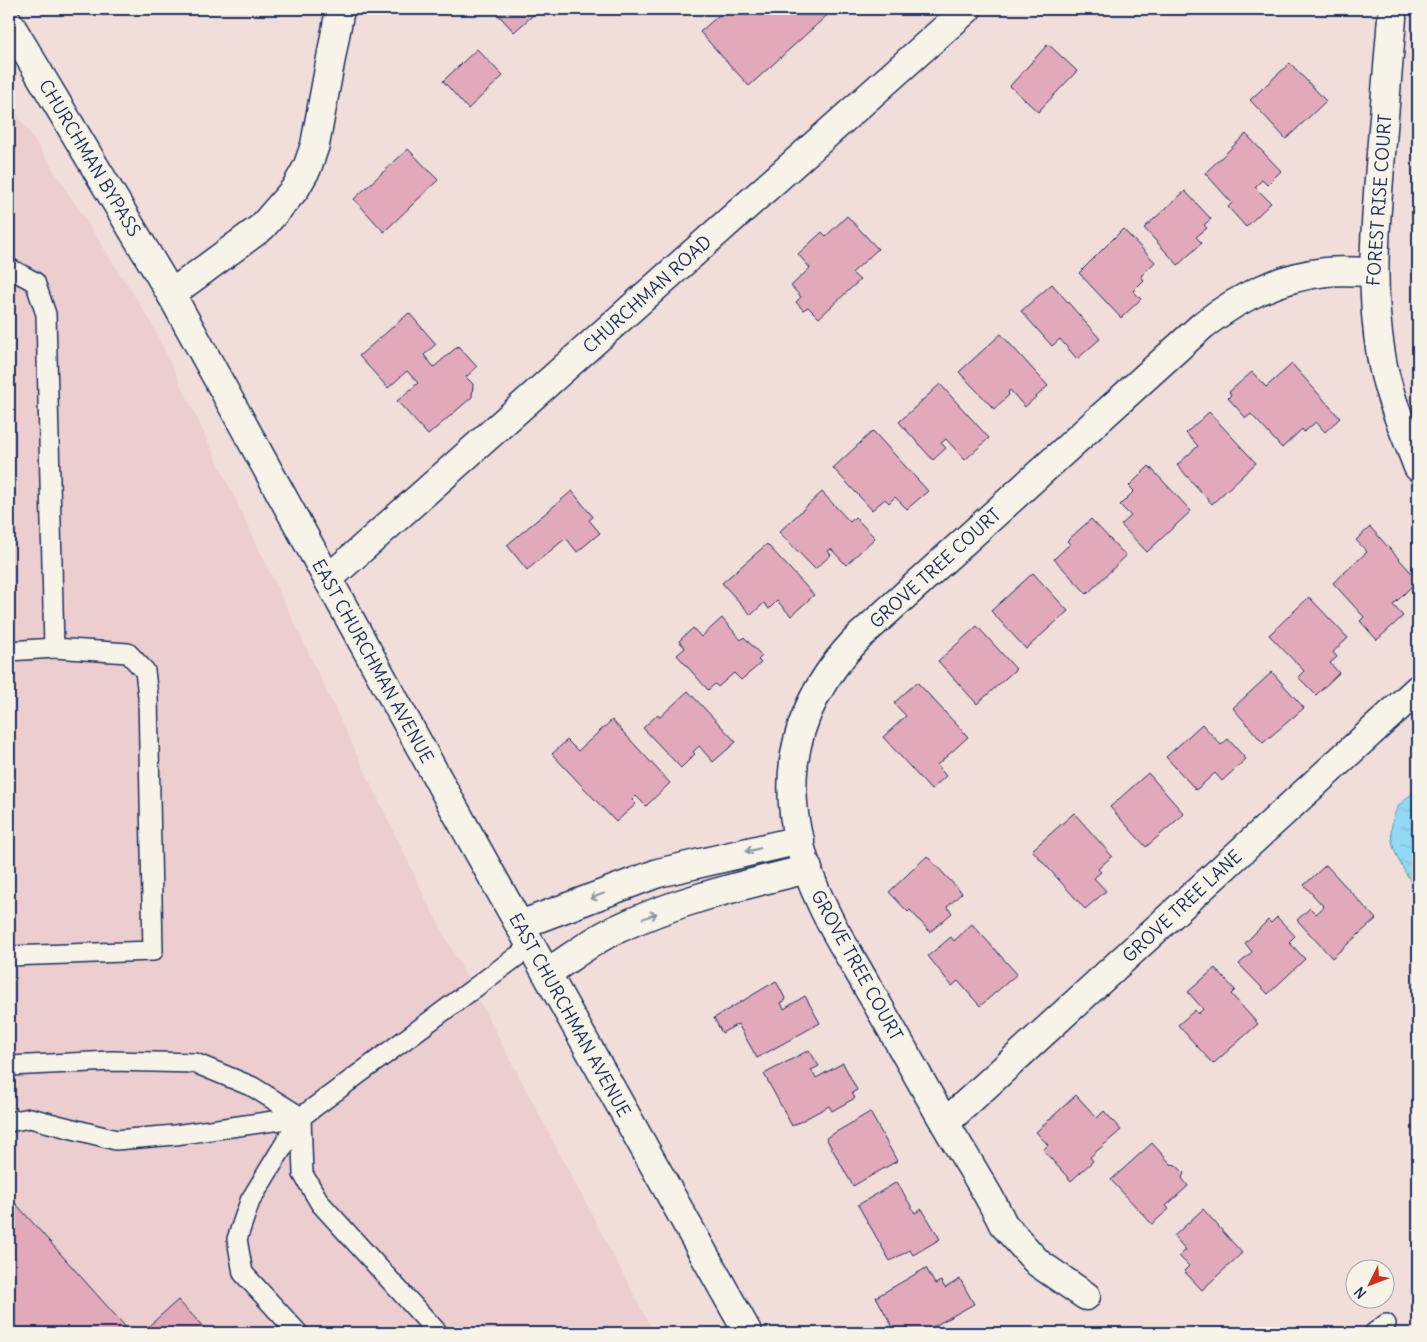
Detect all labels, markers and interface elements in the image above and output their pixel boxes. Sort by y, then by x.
street label: CHURCHMAN BYPASS [34,75,146,241]
street label: FOREST RISE COURT [1362,113,1396,287]
street label: CHURCHMAN ROAD [578,230,716,358]
street label: GROVE TREE COURT [865,503,1005,633]
street label: EAST CHURCHMAN AVENUE [307,555,439,767]
street label: GROVE TREE LANE [1118,845,1246,967]
one-way arrow [745,846,761,855]
street label: GROVE TREE COURT [806,886,908,1044]
one-way arrow [590,891,605,901]
street label: EAST CHURCHMAN AVENUE [504,909,636,1121]
one-way arrow [642,911,658,920]
north arrow [1344,1260,1394,1310]
text: N [1350,1283,1370,1302]

